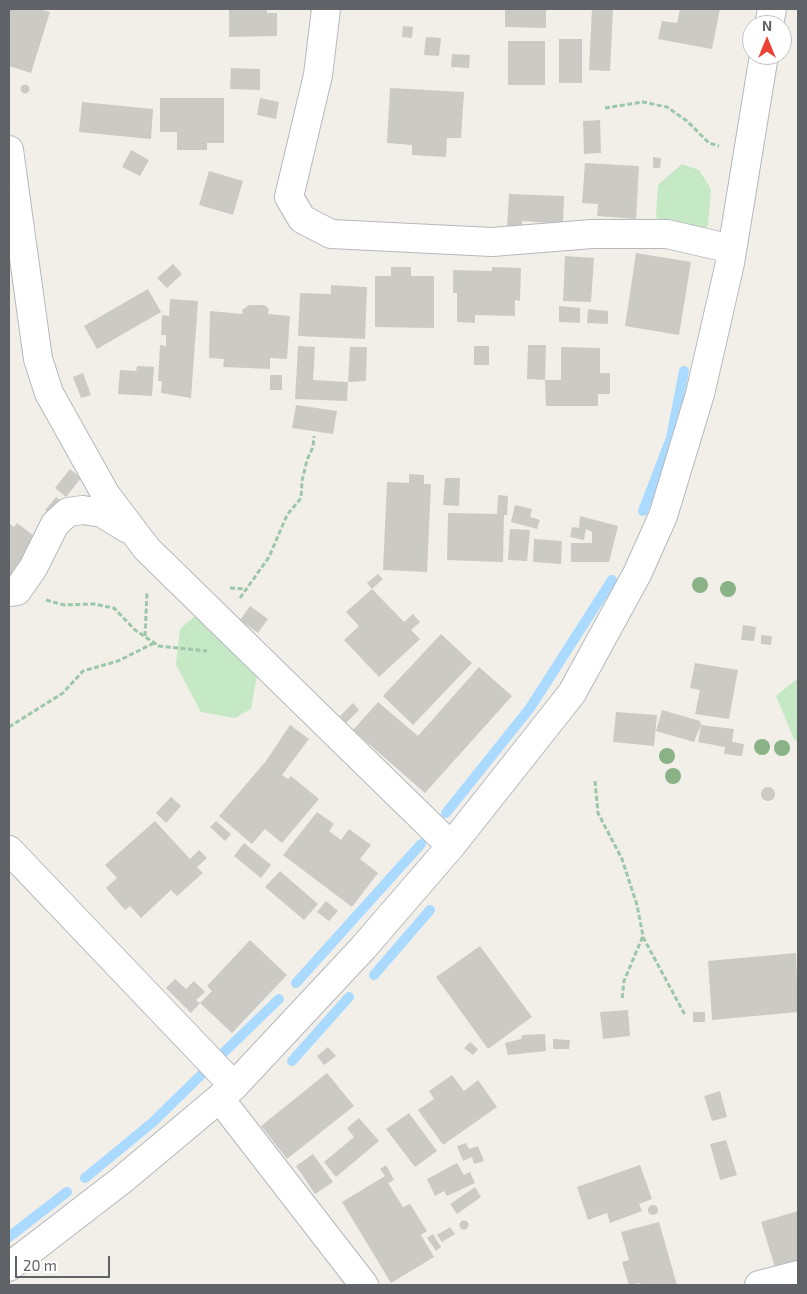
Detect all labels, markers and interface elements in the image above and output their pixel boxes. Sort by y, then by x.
north arrow [742,15,792,65]
text: N [762,17,772,34]
scale bar [18,1246,112,1278]
text: 20 m [23,1256,57,1274]

